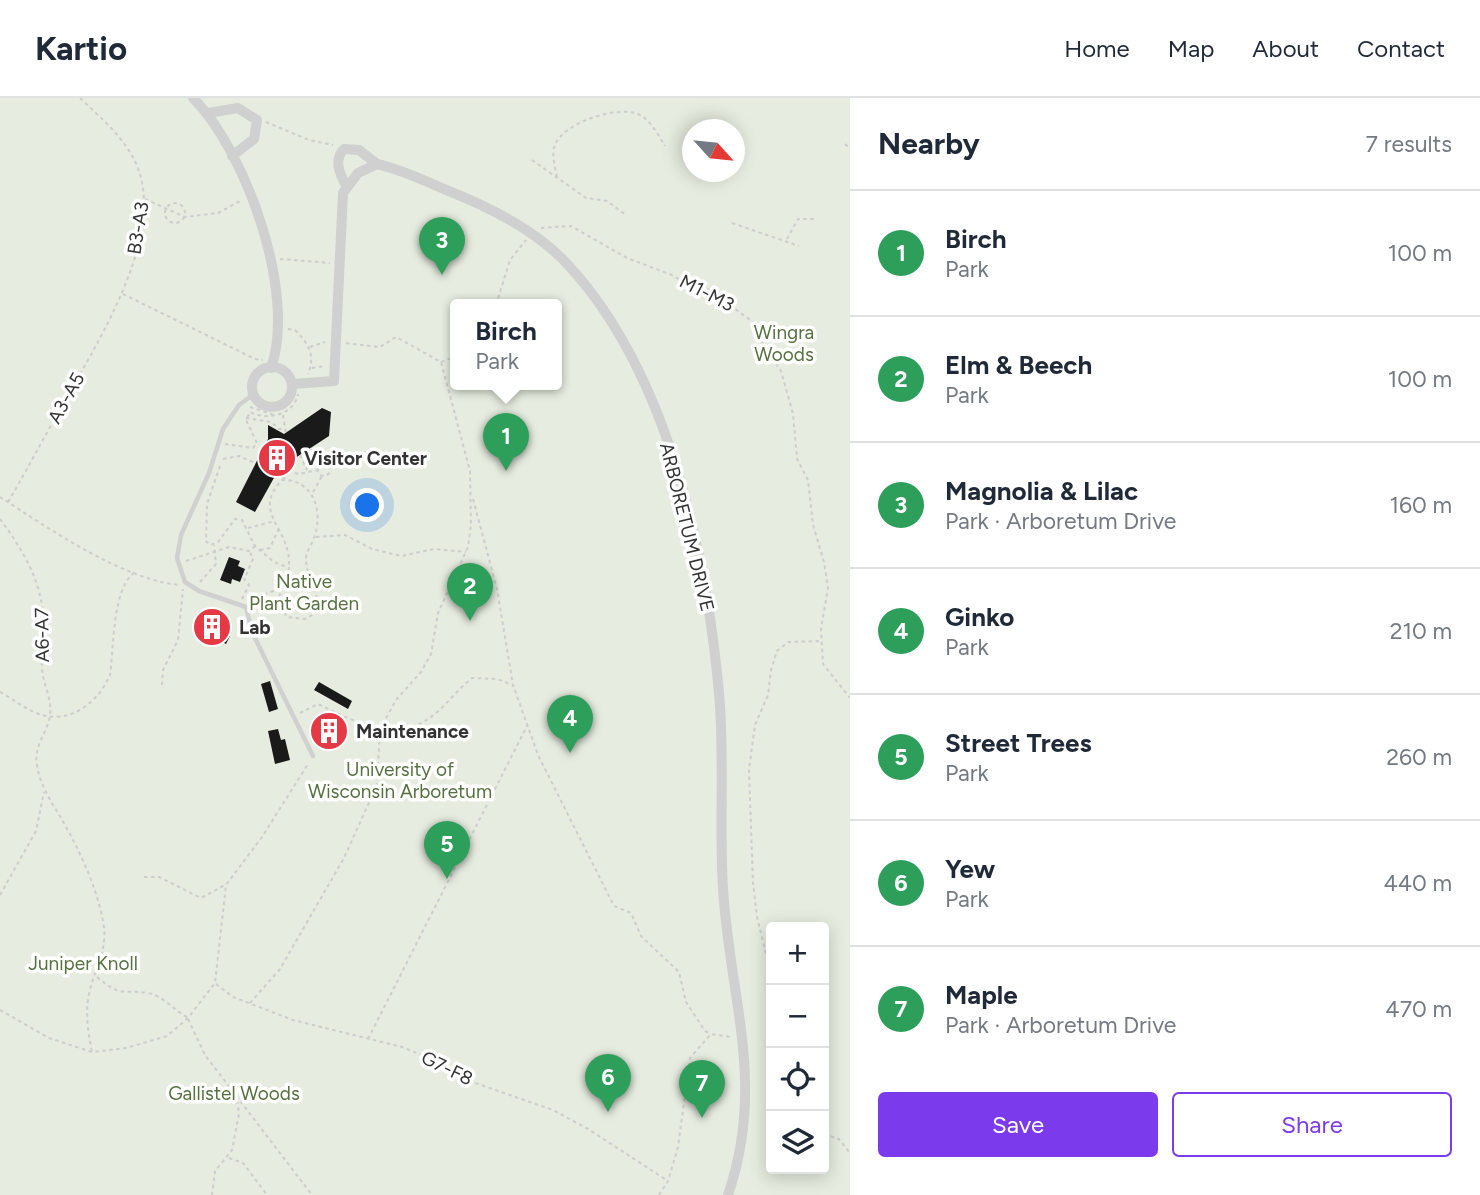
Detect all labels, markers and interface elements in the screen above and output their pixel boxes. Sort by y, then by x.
text: Kartio [35,29,127,68]
text: Home [1064,34,1130,63]
text: Map [1168,34,1214,63]
text: About [1252,34,1319,63]
text: Contact [1357,34,1445,63]
north arrow [682,119,745,182]
text: Nearby [878,125,980,162]
text: 7 results [1366,130,1452,158]
street label: B3-A3 [122,200,154,256]
pin: 3 [419,217,465,275]
text: Birch [945,223,1007,255]
text: 1 [896,239,906,267]
text: 100 m [1388,239,1452,267]
text: Park [945,255,989,283]
street label: M1-M3 [676,270,738,316]
popup [450,299,562,390]
text: Birch [475,315,537,347]
park label: Wingra Woods [754,321,814,366]
text: Park [475,347,519,375]
text: Elm & Beech [945,349,1092,381]
text: 2 [894,365,908,393]
text: 100 m [1388,365,1452,393]
street label: A3-A5 [43,368,89,428]
text: Park [945,381,989,409]
pin: 1 [483,413,529,471]
building icon: Visitor Center [256,437,298,479]
street label: ARBORETUM DRIVE [655,440,719,614]
place label: Visitor Center [304,447,427,470]
text: Magnolia & Lilac [945,475,1138,507]
your location [350,488,384,522]
text: 3 [895,491,907,519]
text: 160 m [1389,491,1452,519]
text: Park · Arboretum Drive [945,507,1176,535]
pin: 2 [447,563,493,621]
park label: Native Plant Garden [249,570,359,615]
text: Ginko [945,601,1014,633]
building icon: Lab [191,606,233,648]
street label: A6-A7 [30,607,54,663]
place label: Lab [239,616,271,639]
text: 4 [894,617,908,645]
text: 210 m [1390,617,1452,645]
text: Park [945,633,989,661]
pin: 4 [547,695,593,753]
building icon: Maintenance [308,710,350,752]
place label: Maintenance [356,720,469,743]
text: Street Trees [945,727,1092,759]
text: 5 [894,743,908,771]
text: 260 m [1386,743,1452,771]
park label: University of Wisconsin Arboretum [308,758,492,803]
text: Park [945,759,989,787]
pin: 5 [424,821,470,879]
text: Yew [945,853,995,885]
text: 6 [894,869,908,897]
text: 440 m [1383,869,1452,897]
text: Park [945,885,989,913]
map controls [766,922,829,1174]
button: + [766,922,829,985]
park label: Juniper Knoll [28,952,138,975]
text: Maple [945,979,1018,1011]
button: − [766,985,829,1048]
text: 7 [895,995,907,1023]
text: 470 m [1385,995,1452,1023]
text: Park · Arboretum Drive [945,1011,1176,1039]
street label: G7-F8 [417,1046,477,1090]
button: locate [766,1048,829,1111]
pin: 6 [585,1054,631,1112]
pin: 7 [679,1060,725,1118]
park label: Gallistel Woods [168,1082,300,1105]
button: Save [878,1092,1158,1157]
button: Share [1172,1092,1452,1157]
button: layers [766,1111,829,1174]

